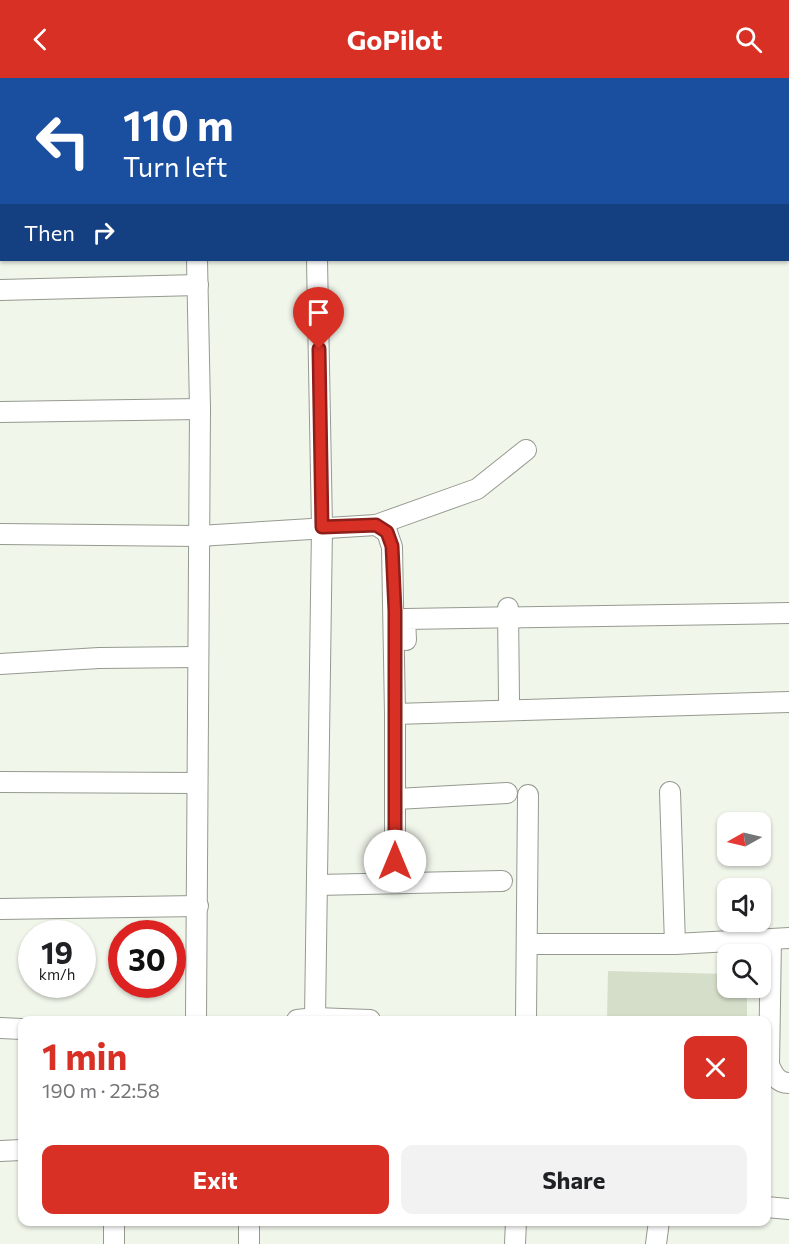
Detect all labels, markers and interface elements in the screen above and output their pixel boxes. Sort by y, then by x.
icon: back [24,23,57,56]
text: GoPilot [347,23,442,56]
icon: search [732,23,765,56]
text: 110 m [123,98,234,150]
icon: left [24,102,102,180]
text: Turn left [123,150,227,183]
icon: right [87,216,120,249]
text: Then [24,219,75,246]
pin [293,287,344,349]
icon: arrive [302,296,335,329]
north arrow [717,812,771,866]
map controls [717,812,771,998]
position arrow [363,829,427,893]
button: sound [717,878,771,932]
speed limit sign: 30 [108,920,186,998]
text: 19 [41,933,73,970]
button: search [717,944,771,998]
text: km/h [39,965,75,983]
text: 1 min [42,1033,127,1077]
button: close [684,1036,747,1099]
text: 190 m · 22:58 [42,1078,160,1102]
button: Exit [42,1145,389,1214]
button: Share [401,1145,747,1214]

